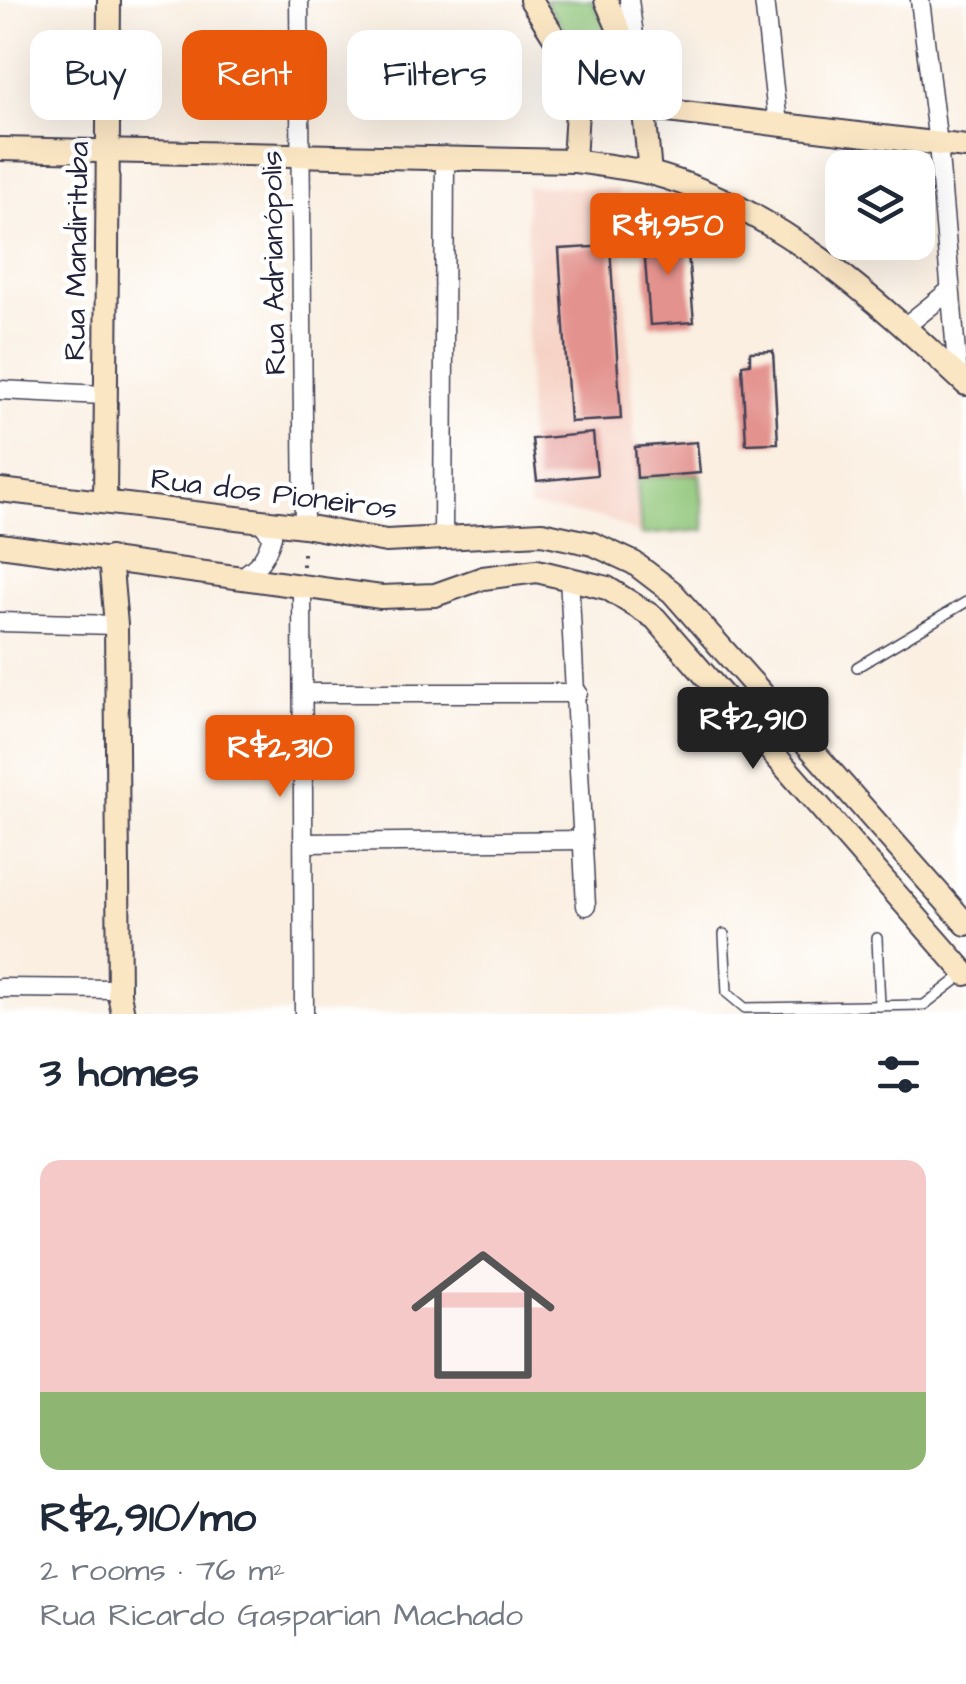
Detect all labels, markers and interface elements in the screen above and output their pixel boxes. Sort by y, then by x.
chip: Buy [30,30,162,120]
chip: Rent [182,30,327,120]
chip: Filters [347,30,522,120]
chip: New [542,30,682,120]
street label: Rua Mandirituba [54,141,100,361]
street label: Rua Adrianópolis [251,150,297,376]
map controls [825,150,935,260]
button: layers [825,150,935,260]
pin: R$1,950 [576,193,760,278]
text: R$1,950 [612,203,724,248]
street label: Rua dos Pioneiros [148,458,400,530]
pin: R$2,910 [661,687,845,772]
text: R$2,910 [699,697,807,742]
pin: R$2,310 [188,715,372,800]
text: R$2,310 [227,725,333,770]
text: 3 homes [40,1045,199,1103]
icon: filters [871,1047,926,1102]
icon: home [393,1225,573,1405]
text: R$2,910/mo [40,1490,256,1548]
text: 2 rooms · 76 m² [40,1548,285,1593]
text: Rua Ricardo Gasparian Machado [40,1593,523,1638]

